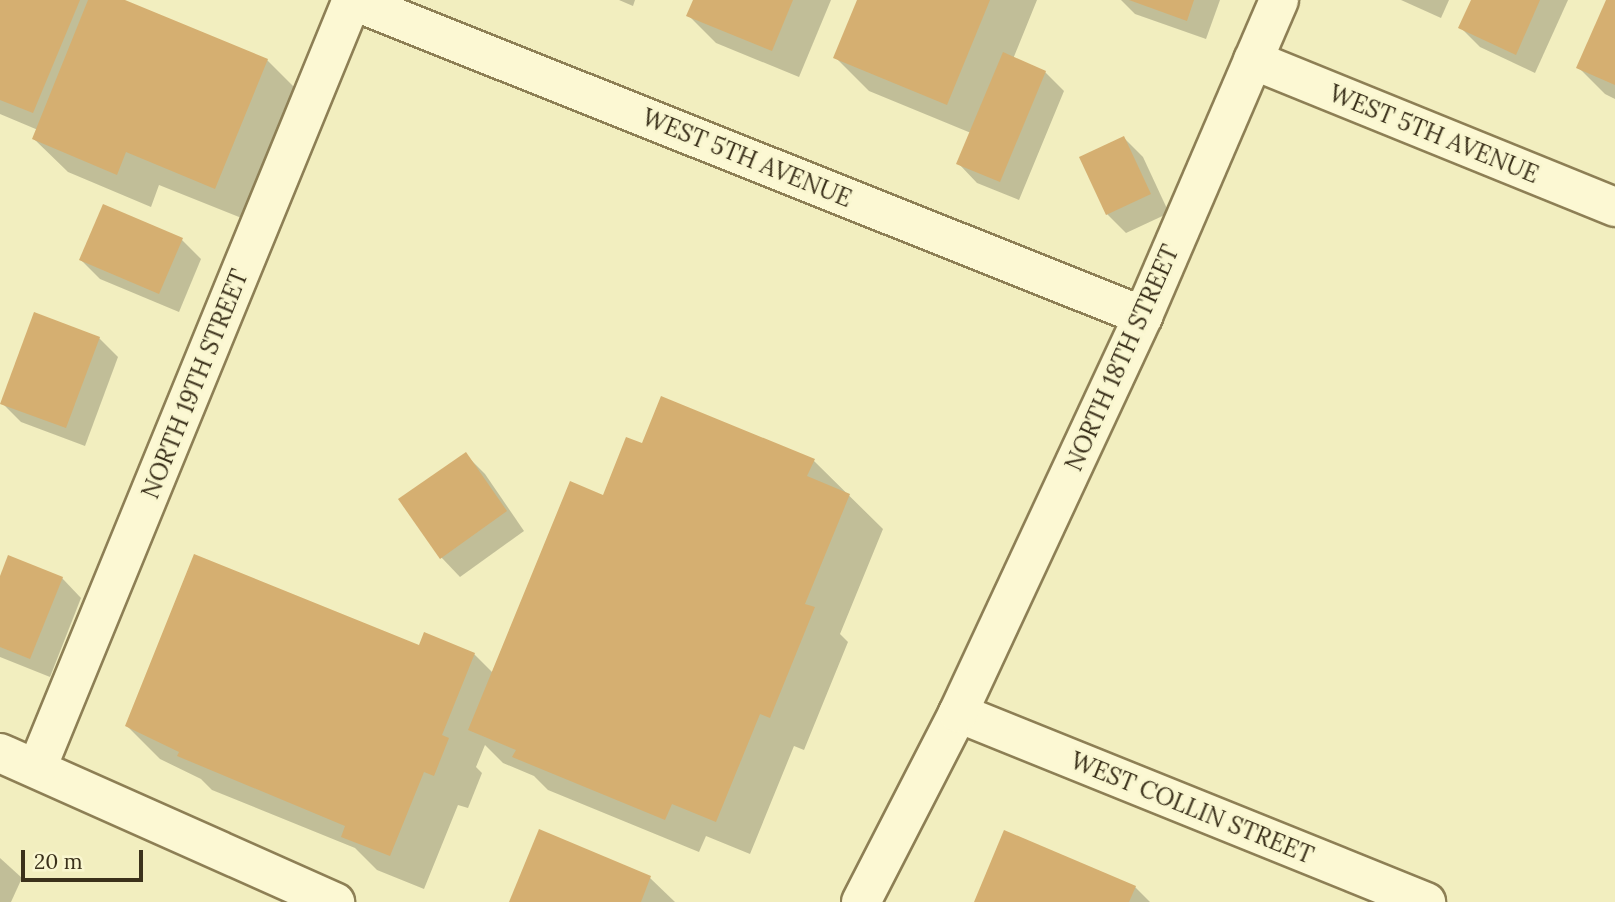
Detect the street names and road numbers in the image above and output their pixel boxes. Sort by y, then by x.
street label: WEST 5TH AVENUE [1325,79,1543,189]
street label: WEST 5TH AVENUE [638,103,856,213]
street label: NORTH 18TH STREET [1059,241,1185,475]
street label: NORTH 19TH STREET [136,265,254,503]
street label: WEST COLLIN STREET [1066,746,1318,870]

